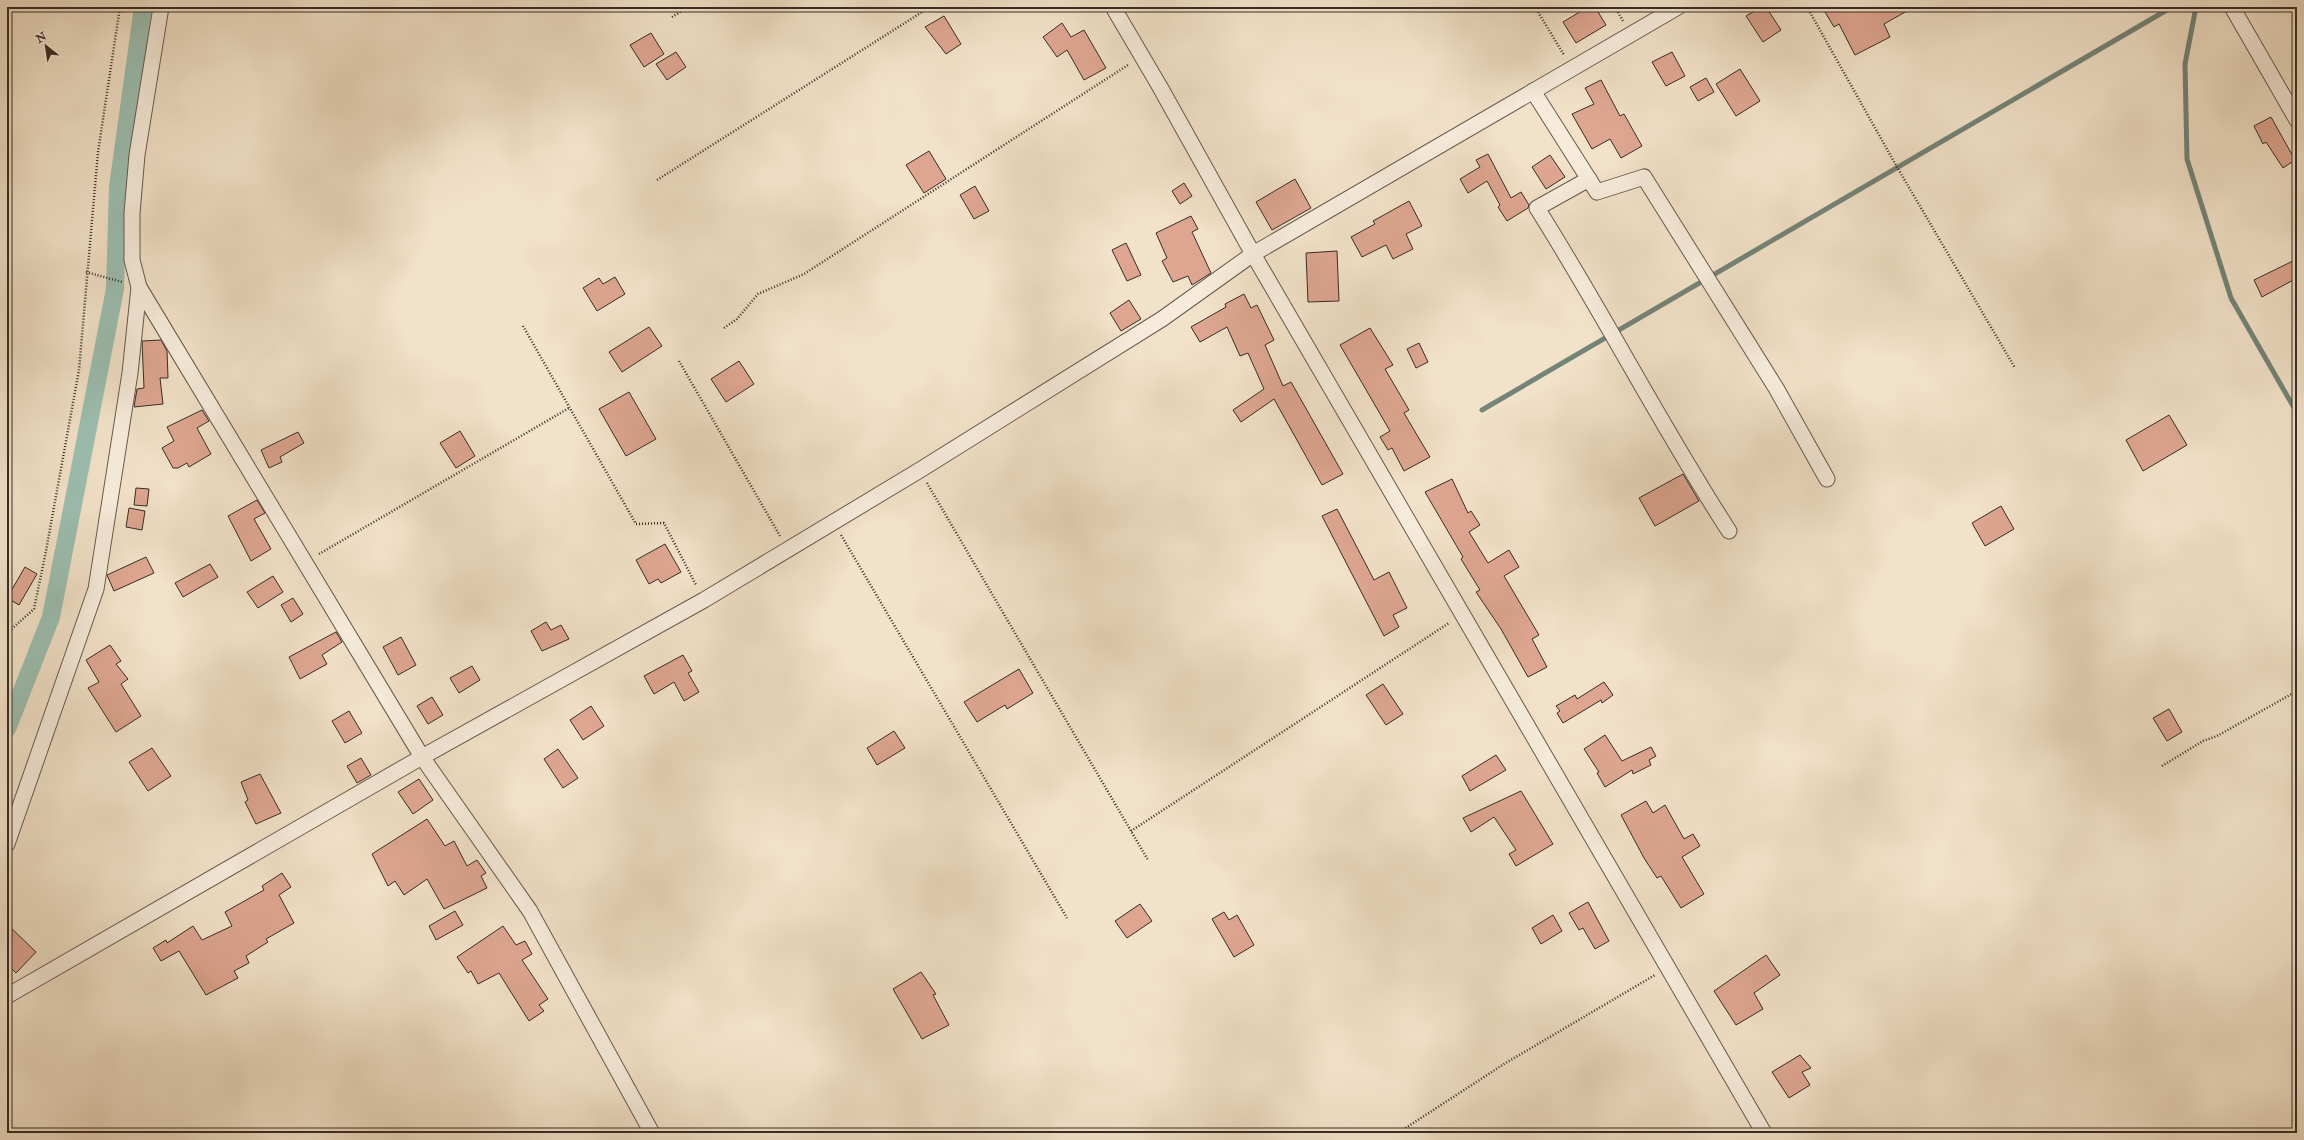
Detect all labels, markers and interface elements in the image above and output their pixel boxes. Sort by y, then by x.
north arrow [26,26,66,66]
text: N [33,29,50,46]

